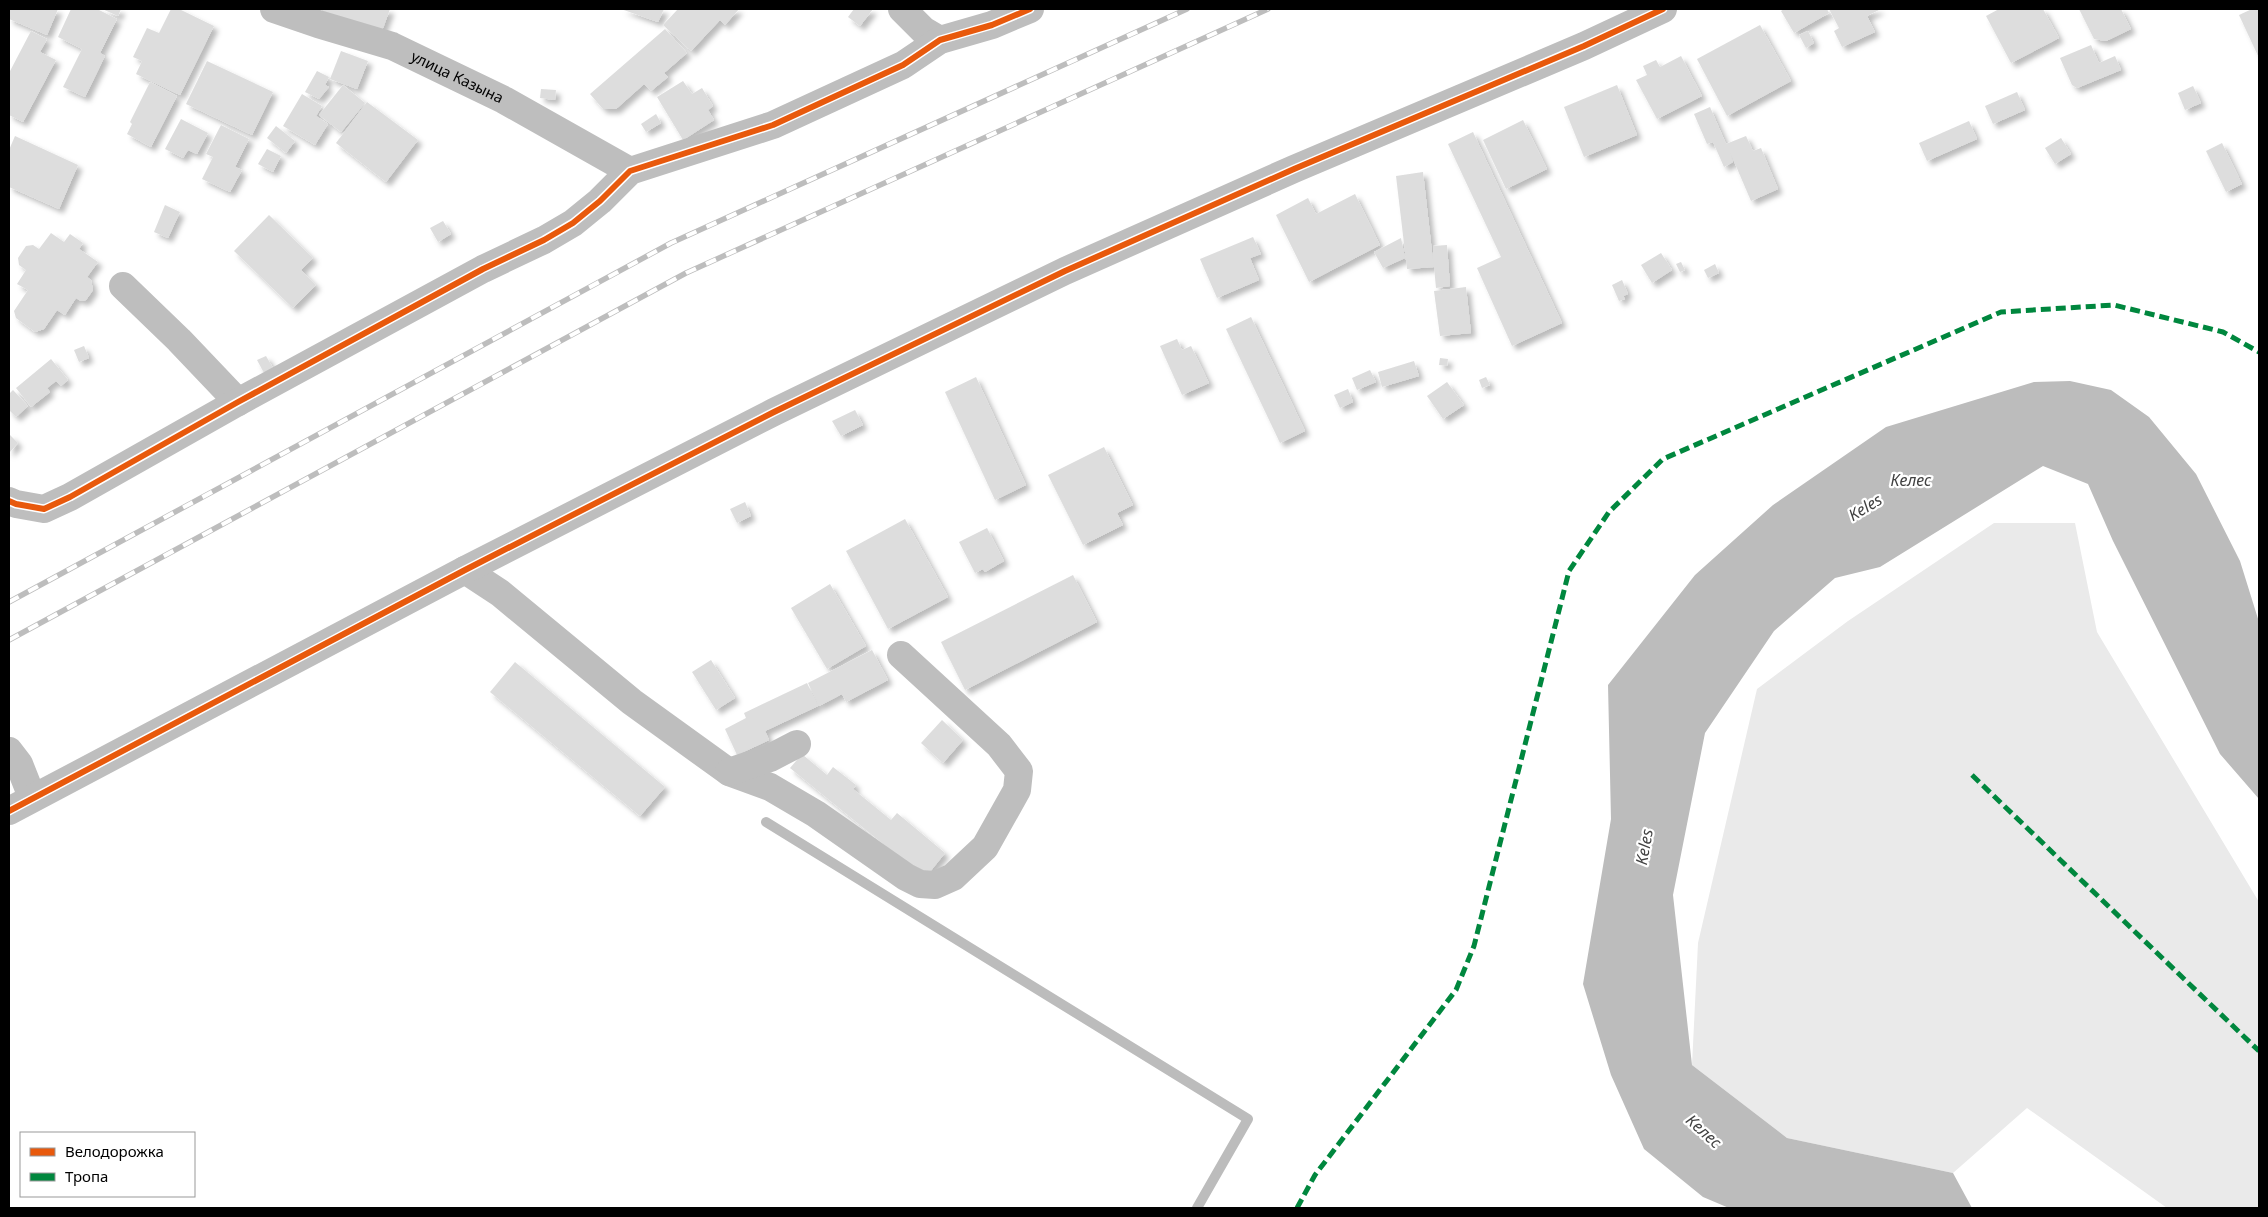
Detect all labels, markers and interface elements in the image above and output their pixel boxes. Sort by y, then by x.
street label: улица Казына [408,46,507,107]
water label: Келес [1891,469,1932,491]
water label: Keles [1844,488,1886,526]
water label: Keles [1630,827,1658,867]
water label: Келес [1681,1109,1727,1153]
legend [20,1132,195,1197]
text: Велодорожка [65,1141,164,1161]
text: Тропа [65,1166,108,1186]

